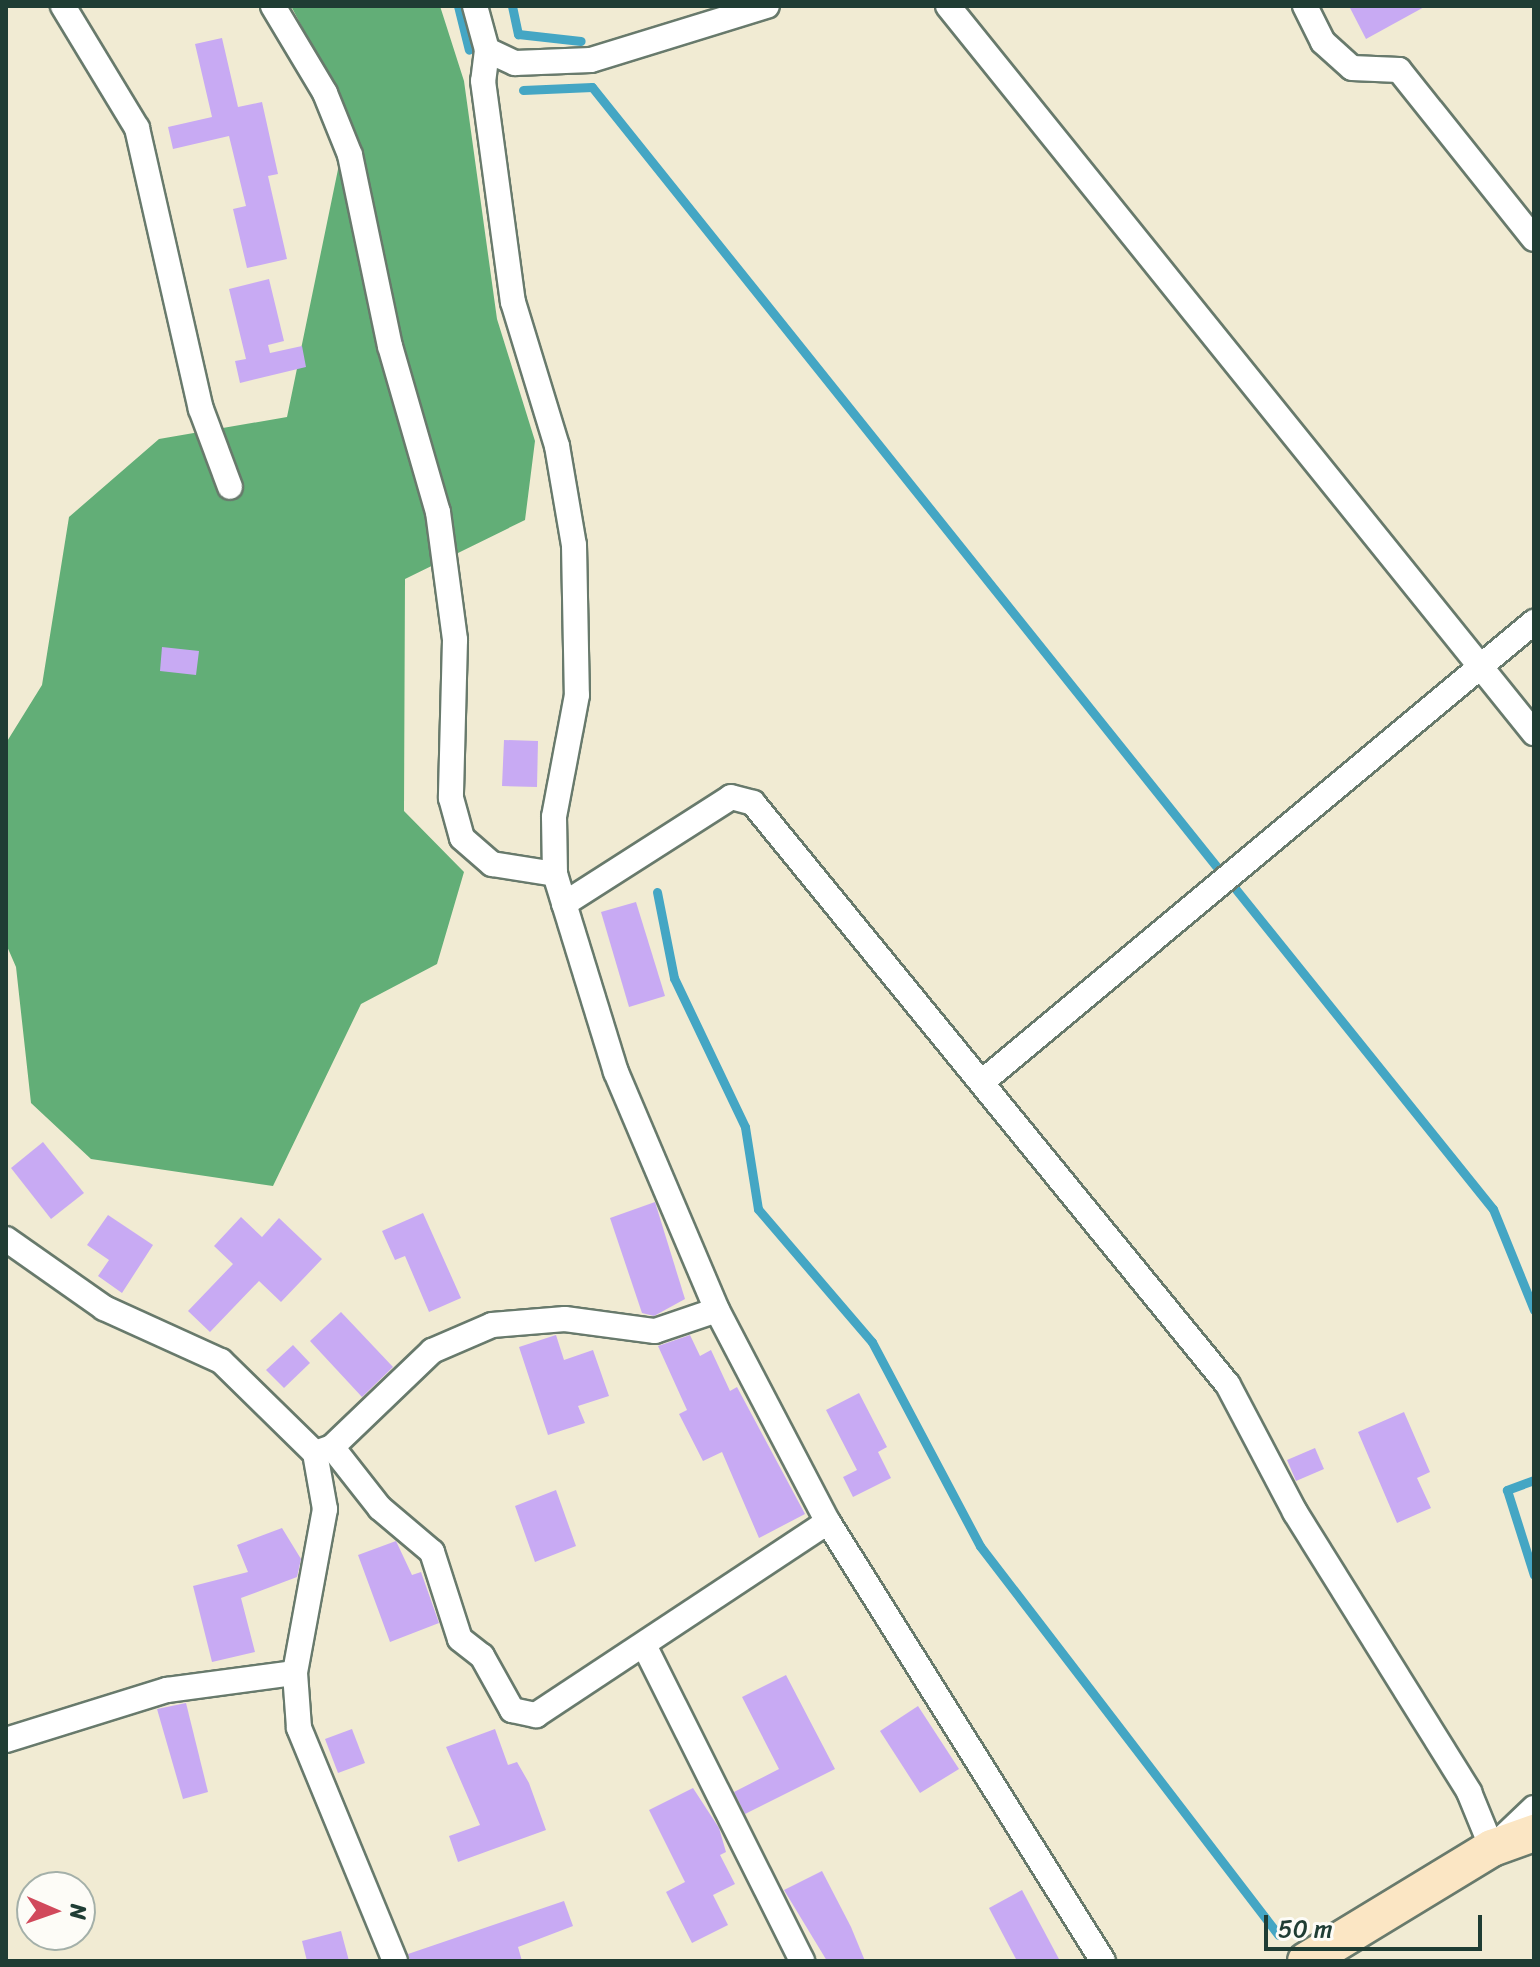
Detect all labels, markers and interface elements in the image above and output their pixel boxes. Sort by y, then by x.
north arrow [16,1871,96,1951]
scale bar [1268,1899,1486,1949]
text: N [59,1903,98,1920]
text: 50 m [1278,1908,1333,1950]

